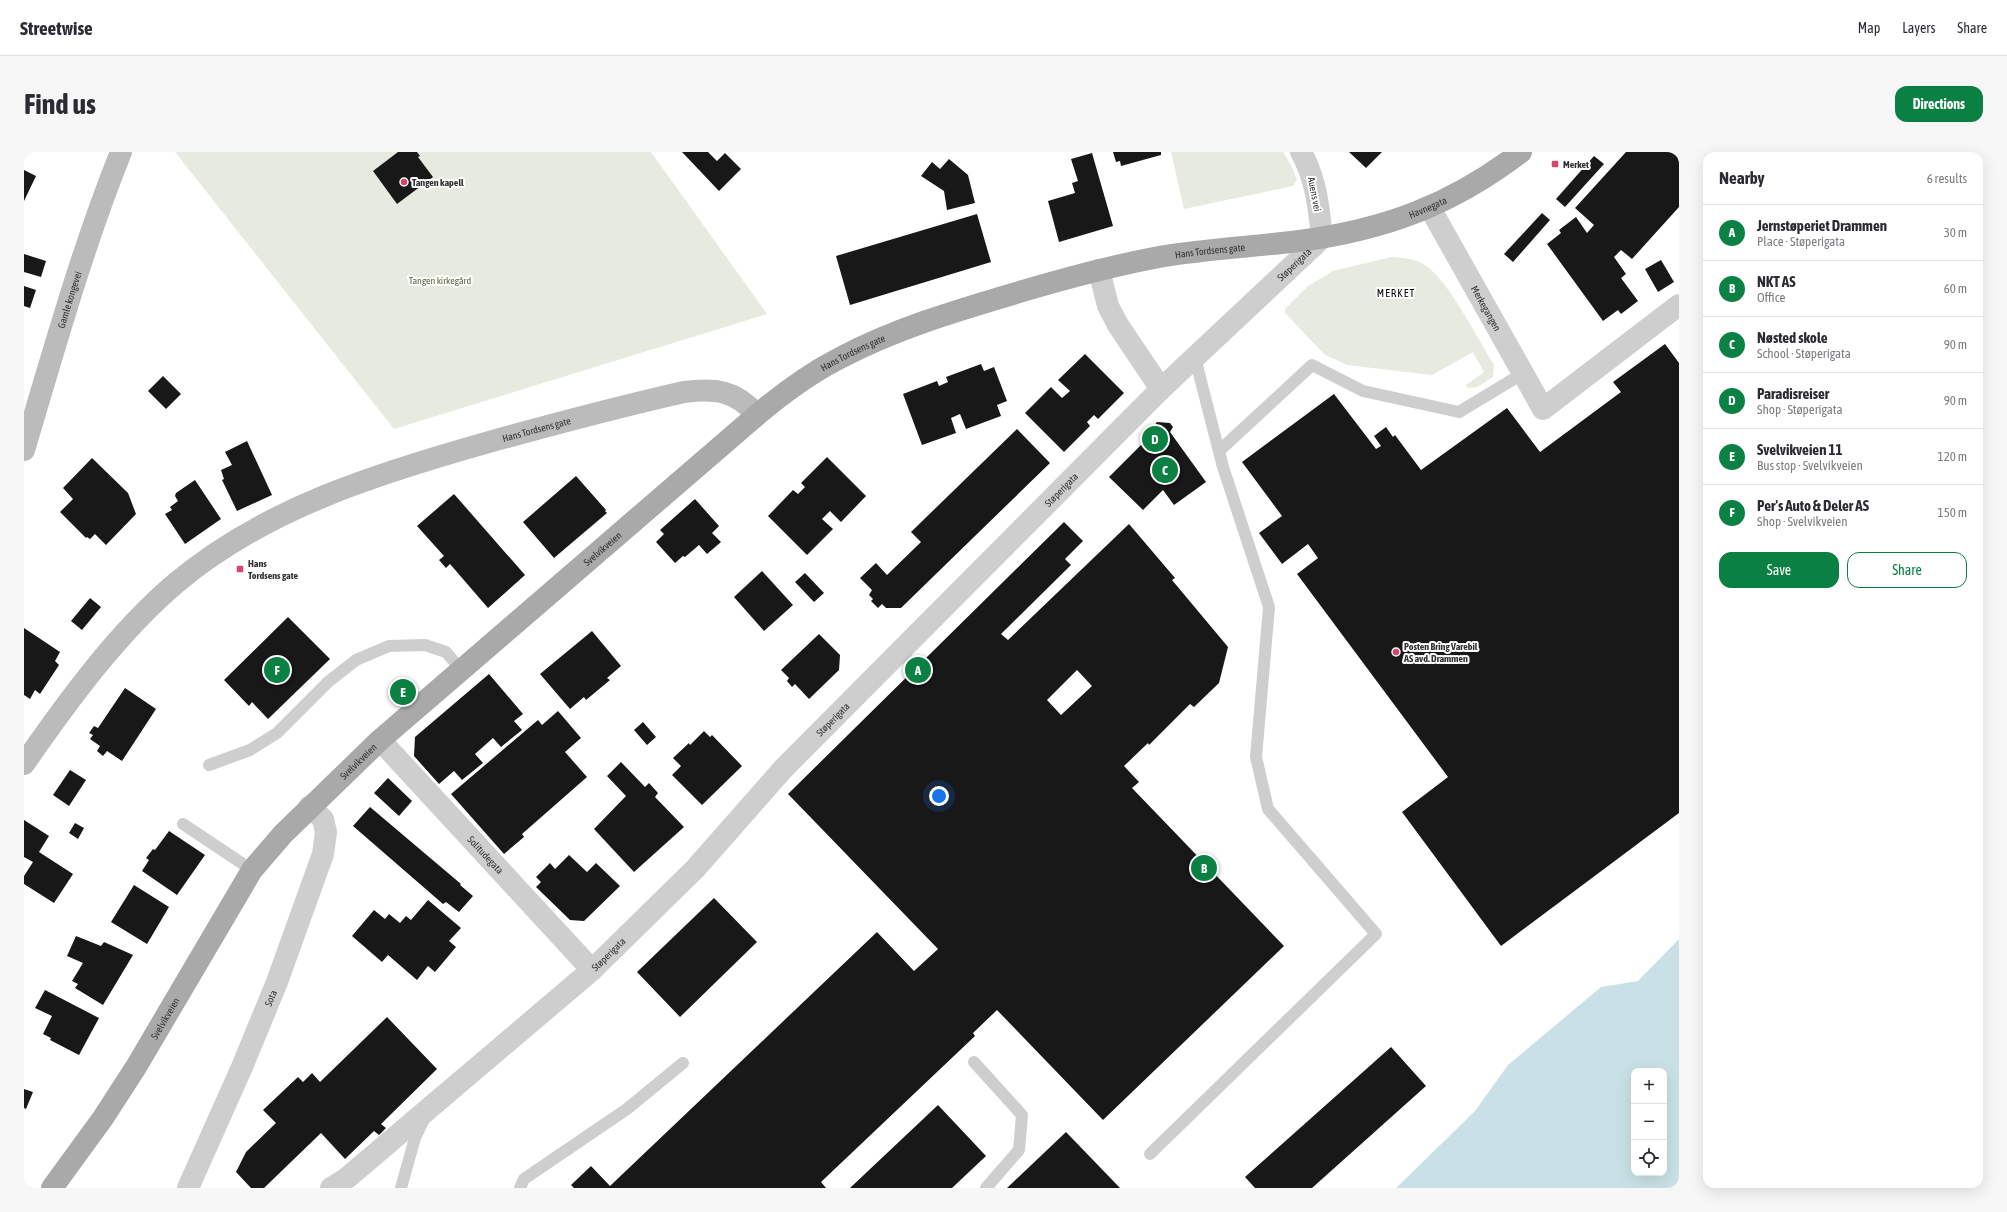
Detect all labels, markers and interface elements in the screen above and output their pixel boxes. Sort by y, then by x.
text: Streetwise [20,17,93,39]
text: Map [1858,20,1880,36]
text: Layers [1902,20,1935,36]
text: Share [1957,20,1987,36]
button: Directions [1895,86,1983,122]
text: Find us [24,88,96,120]
marker: Merket [1550,159,1560,169]
place label: Merket [1563,159,1589,170]
text: Nearby [1719,168,1765,188]
text: 6 results [1927,171,1967,186]
street label: Auens vei [1306,176,1323,212]
marker: Tangen kapell [399,177,409,187]
place label: Tangen kapell [412,177,464,188]
street label: Havnegata [1407,194,1449,221]
text: Jernstøperiet Drammen [1757,217,1887,234]
text: A [1729,225,1735,240]
text: 30 m [1944,225,1967,240]
text: Place · Støperigata [1757,234,1845,249]
street label: Hans Tordsens gate [1174,242,1246,260]
street label: Støperigata [1275,246,1314,283]
street label: Gamle kongevei [56,270,84,330]
text: NKT AS [1757,273,1796,290]
park label: Tangen kirkegård [409,275,472,286]
text: B [1729,281,1735,296]
text: 60 m [1944,281,1967,296]
street label: Merkegangen [1469,284,1503,333]
district label: MERKET [1377,287,1415,299]
text: Office [1757,290,1785,305]
text: Nøsted skole [1757,329,1828,346]
street label: Hans Tordsens gate [819,332,887,373]
text: C [1729,337,1735,352]
text: 90 m [1944,337,1967,352]
text: School · Støperigata [1757,346,1851,361]
text: Paradisreiser [1757,385,1829,402]
text: D [1728,393,1736,408]
text: 90 m [1944,393,1967,408]
text: Shop · Støperigata [1757,402,1843,417]
street label: Hans Tordsens gate [501,415,572,444]
pin: D [1142,424,1168,454]
text: Svelvikveien 11 [1757,441,1843,458]
text: E [1729,449,1735,464]
text: 120 m [1938,449,1967,464]
pin: C [1152,455,1178,485]
text: Bus stop · Svelvikveien [1757,458,1863,473]
street label: Støperigata [1043,471,1081,509]
text: Per's Auto & Deler AS [1757,497,1869,514]
text: F [1729,505,1735,520]
text: 150 m [1938,505,1967,520]
text: Shop · Svelvikveien [1757,514,1848,529]
street label: Svelvikveien [581,529,624,568]
button: Save [1719,552,1839,588]
button: Share [1847,552,1967,588]
place label: Hans Tordsens gate [248,558,299,581]
marker: Hans Tordsens gate [235,564,245,574]
place label: Posten Bring Varebil AS avd. Drammen [1403,641,1478,664]
marker: Posten Bring Varebil AS avd. Drammen [1391,647,1401,657]
pin: F [264,655,290,685]
pin: A [905,655,931,685]
pin: E [390,677,416,707]
street label: Støperigata [814,700,852,738]
street label: Svelvikveien [338,741,379,782]
your location [929,786,949,806]
street label: Solitudegata [465,834,506,876]
pin: B [1191,853,1217,883]
street label: Støperigata [590,935,628,973]
street label: Sota [263,988,279,1008]
street label: Svelvikveien [149,996,182,1041]
map controls [1631,1068,1667,1176]
button: + [1631,1068,1667,1104]
button: − [1631,1104,1667,1140]
button: locate [1631,1140,1667,1176]

